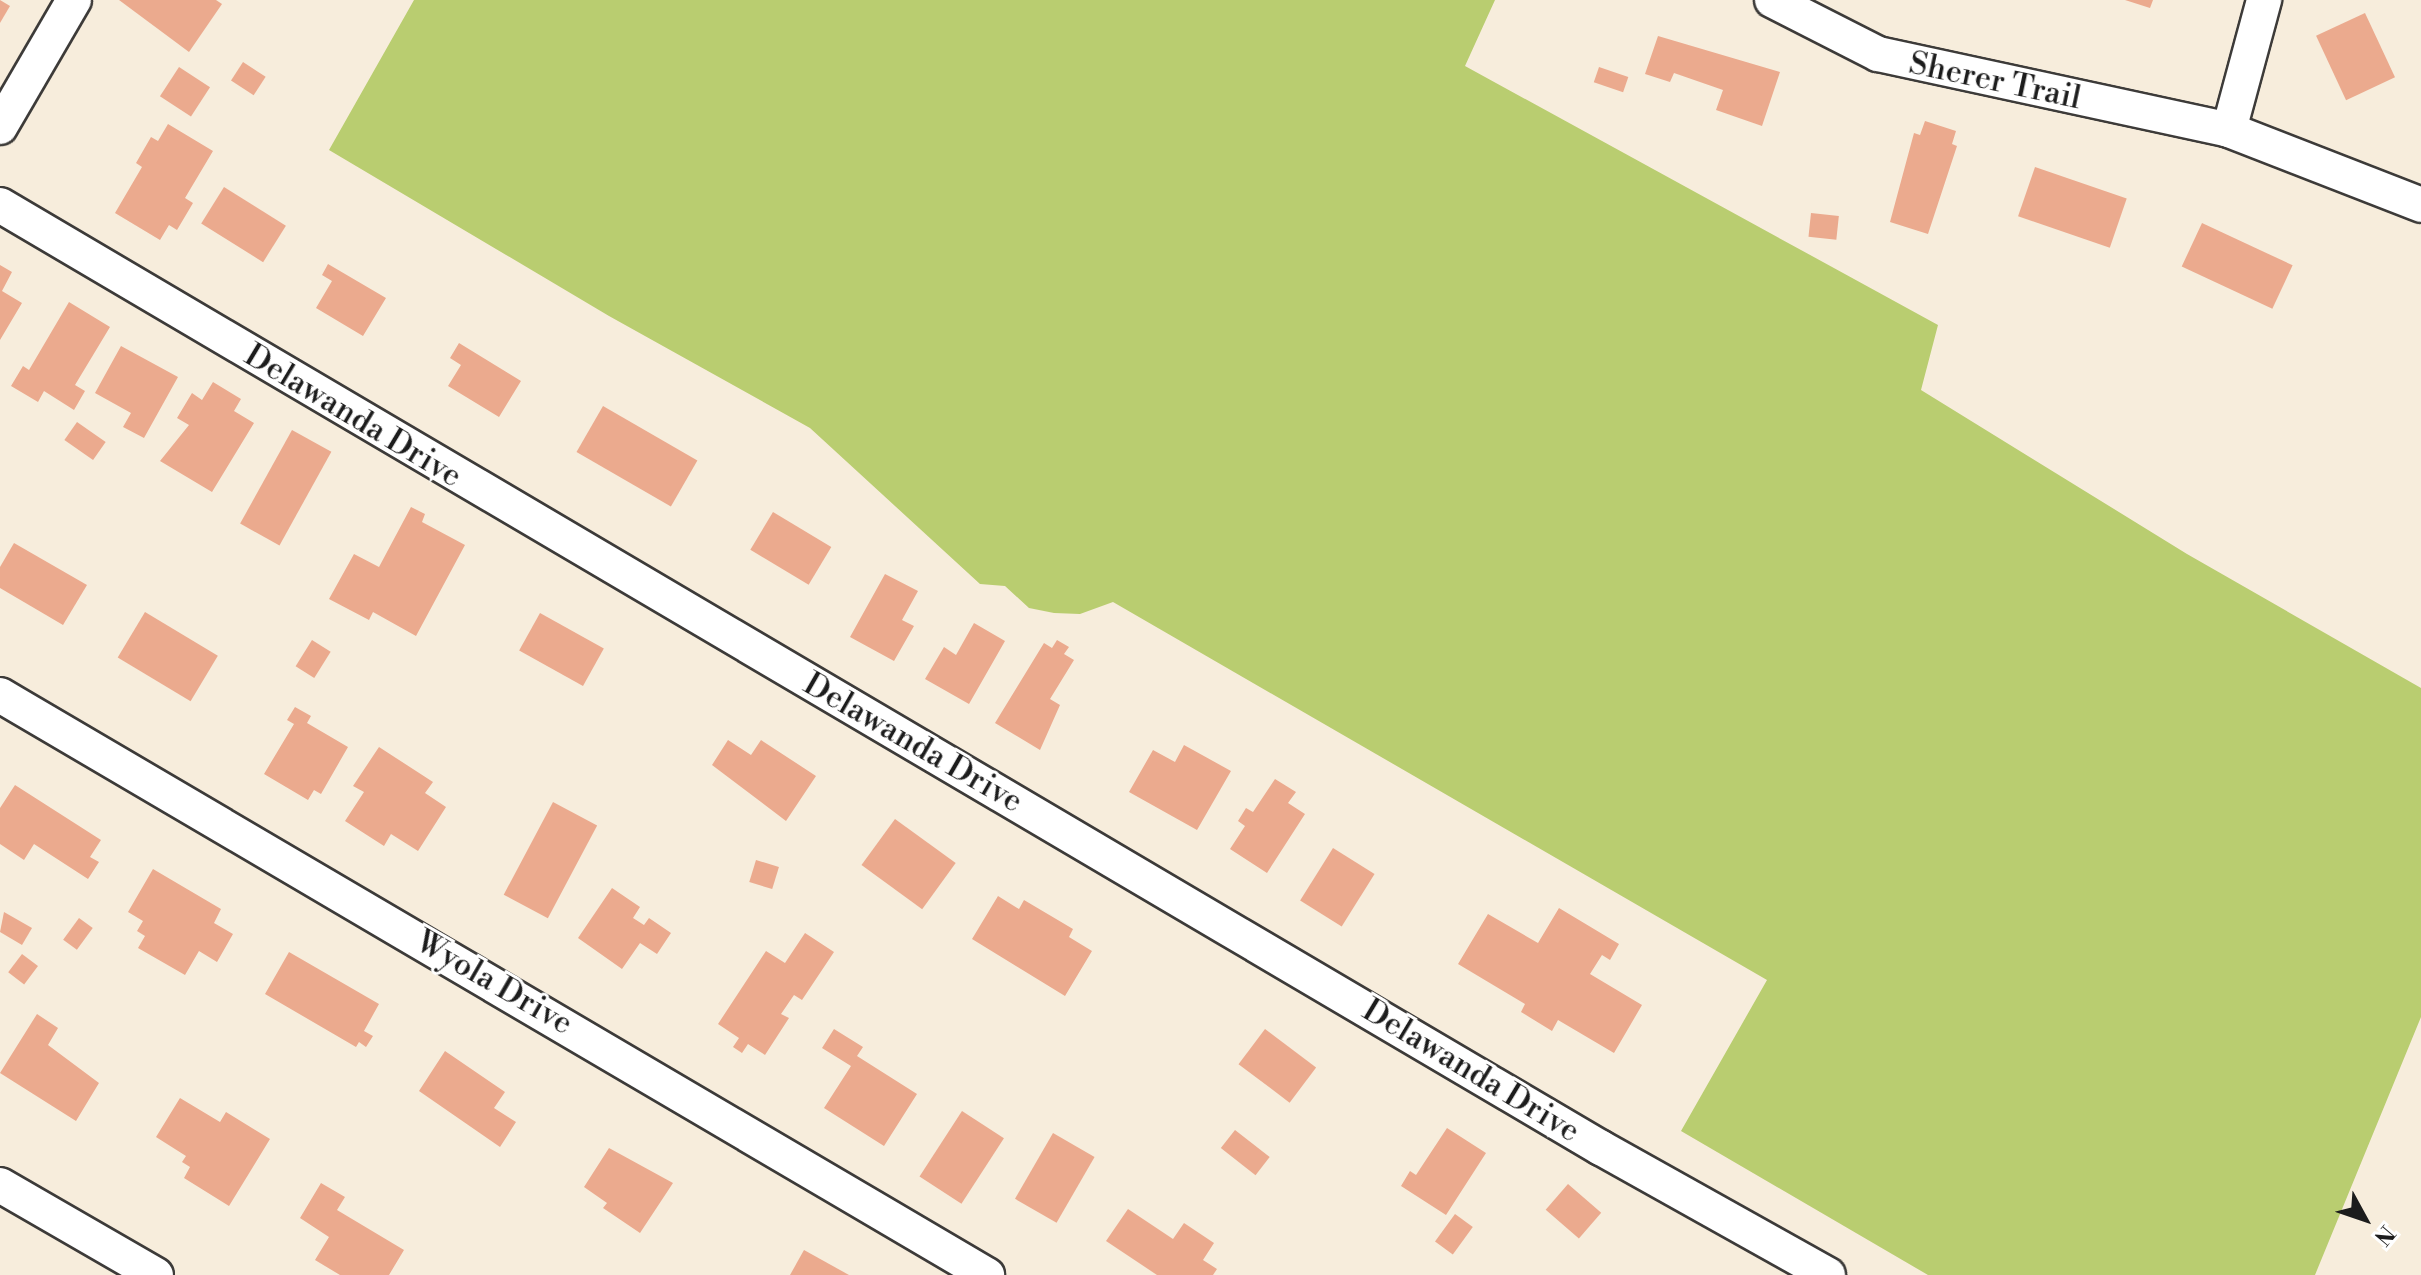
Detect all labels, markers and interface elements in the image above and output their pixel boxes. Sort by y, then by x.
street label: Sherer Trail [1906,44,2084,118]
street label: Delawanda Drive [237,336,469,496]
street label: Delawanda Drive [797,665,1029,821]
street label: Wyola Drive [409,923,579,1043]
street label: Delawanda Drive [1355,991,1587,1151]
north arrow [2325,1179,2405,1259]
text: N [2368,1219,2400,1250]

